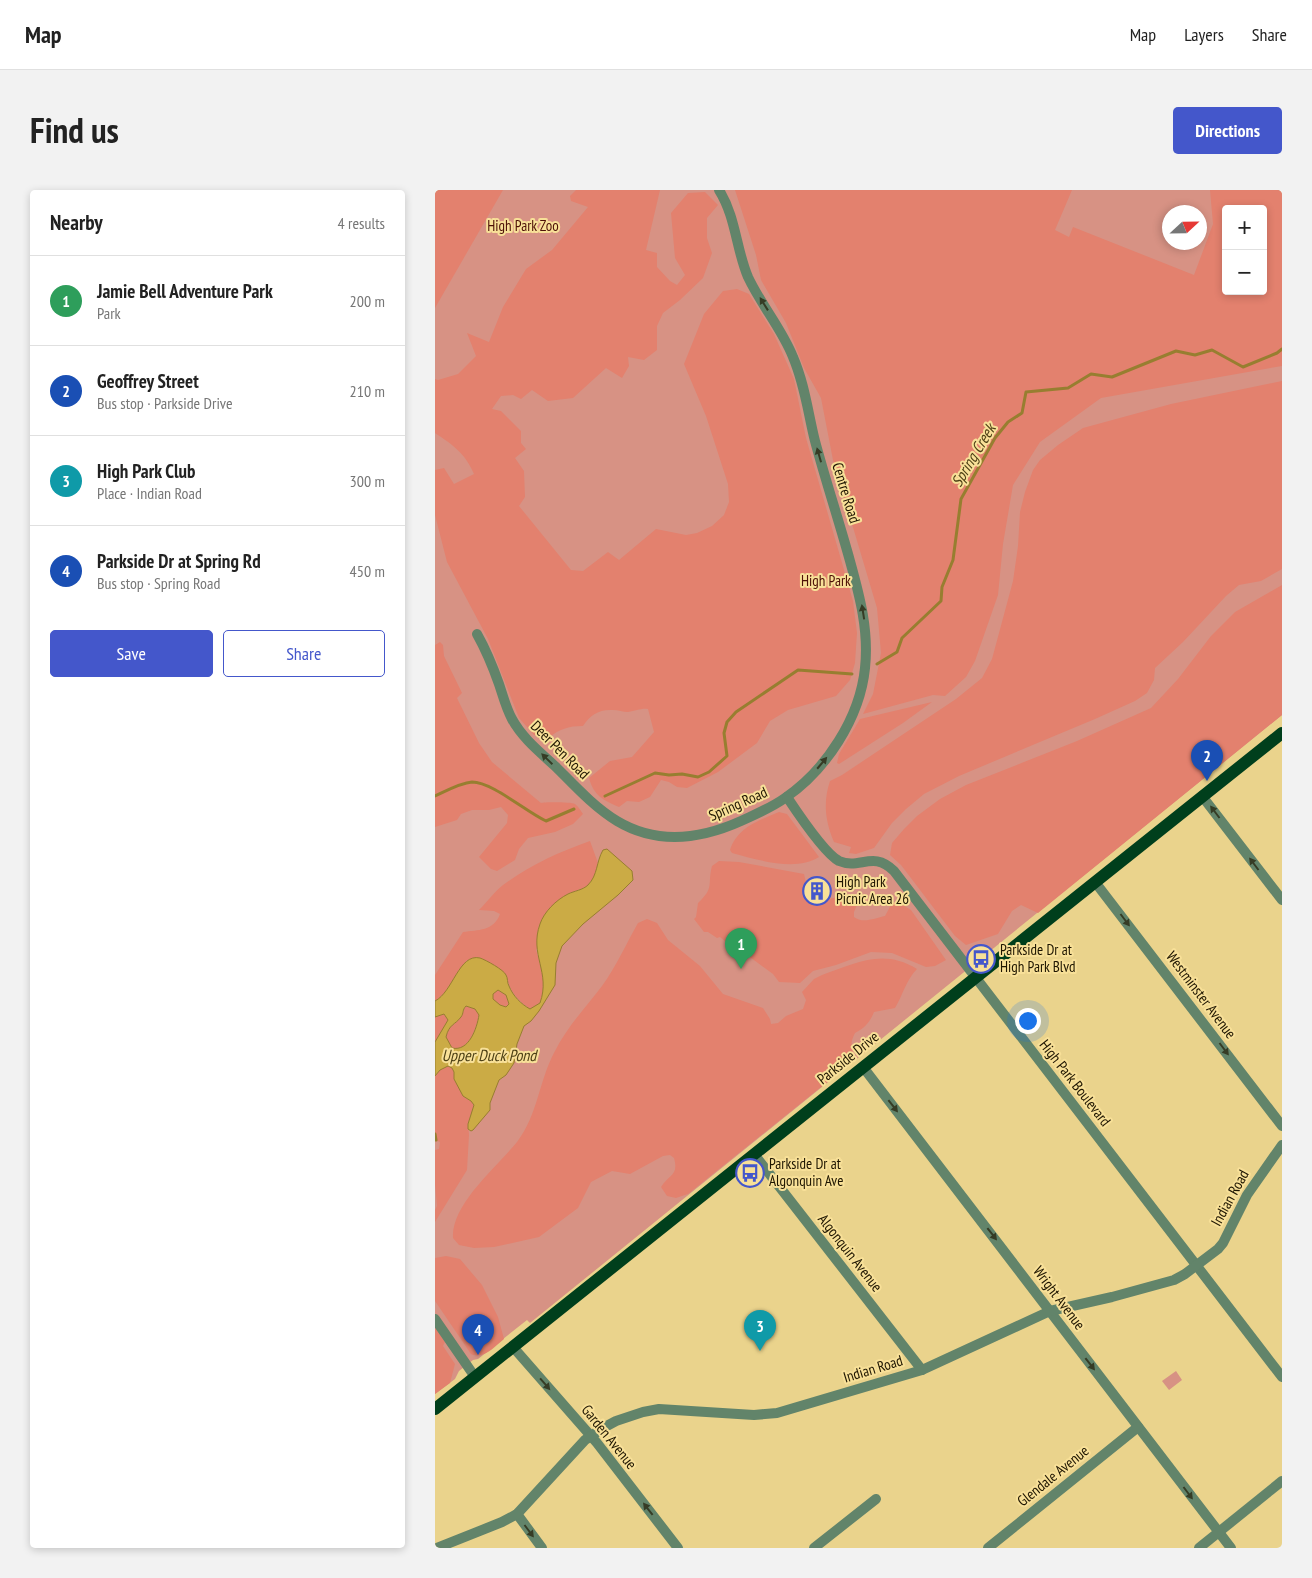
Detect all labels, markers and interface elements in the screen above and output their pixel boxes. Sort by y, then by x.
text: Map [25,19,62,50]
text: Map [1130,23,1156,46]
text: Layers [1184,23,1224,46]
text: Share [1252,23,1287,46]
text: Find us [30,107,119,153]
button: Directions [1173,107,1282,154]
north arrow [1162,205,1207,250]
map controls [1222,205,1267,295]
button: + [1222,205,1267,250]
text: Nearby [50,209,103,236]
text: 4 results [338,213,385,233]
park label: High Park Zoo [487,216,559,235]
button: − [1222,250,1267,295]
text: Jamie Bell Adventure Park [97,279,273,303]
text: 1 [62,291,70,311]
text: 200 m [350,291,385,311]
one-way arrow [759,297,769,311]
text: Park [97,303,121,323]
text: Geoffrey Street [97,369,199,393]
text: 2 [62,381,70,401]
text: 210 m [350,381,385,401]
text: Bus stop · Parkside Drive [97,393,233,413]
water label: Spring Creek [946,418,1000,490]
one-way arrow [815,448,823,463]
text: High Park Club [97,459,196,483]
street label: Centre Road [828,460,865,525]
text: 3 [62,471,70,491]
text: 300 m [350,471,385,491]
text: Place · Indian Road [97,483,202,503]
text: Parkside Dr at Spring Rd [97,549,261,573]
text: 4 [62,561,70,581]
text: 450 m [350,561,385,581]
park label: High Park [801,571,851,590]
text: Bus stop · Spring Road [97,573,220,593]
one-way arrow [859,603,867,619]
button: Save [50,630,213,677]
button: Share [223,630,385,677]
street label: Deer Pen Road [527,716,594,783]
pin: 2 [1191,740,1223,781]
one-way arrow [542,753,554,765]
one-way arrow [816,757,827,770]
street label: Spring Road [706,782,770,825]
one-way arrow [1210,805,1220,819]
one-way arrow [1249,858,1260,871]
place label: High Park Picnic Area 26 [836,872,909,908]
building icon: High Park Picnic Area 26 [802,876,832,906]
one-way arrow [1120,913,1130,927]
pin: 1 [725,928,757,969]
place label: Parkside Dr at High Park Blvd [1000,940,1076,976]
bus stop icon: Parkside Dr at High Park Blvd [966,944,996,974]
street label: Westminster Avenue [1162,947,1240,1042]
your location [1015,1008,1041,1034]
street label: Parkside Drive [813,1027,882,1088]
street label: High Park Boulevard [1036,1036,1115,1130]
one-way arrow [1218,1042,1229,1055]
water label: Upper Duck Pond [442,1045,538,1065]
one-way arrow [887,1099,898,1112]
place label: Parkside Dr at Algonquin Ave [769,1154,843,1190]
bus stop icon: Parkside Dr at Algonquin Ave [735,1158,765,1188]
street label: Indian Road [1206,1166,1253,1229]
street label: Algonquin Avenue [814,1210,887,1295]
one-way arrow [986,1227,997,1240]
street label: Wright Avenue [1029,1262,1090,1333]
pin: 3 [744,1310,776,1351]
pin: 4 [462,1314,494,1355]
street label: Indian Road [841,1350,905,1387]
one-way arrow [1085,1357,1096,1370]
one-way arrow [540,1377,551,1390]
street label: Garden Avenue [578,1401,641,1473]
street label: Glendale Avenue [1013,1441,1092,1510]
one-way arrow [1183,1486,1194,1499]
one-way arrow [643,1502,653,1516]
one-way arrow [524,1524,534,1538]

